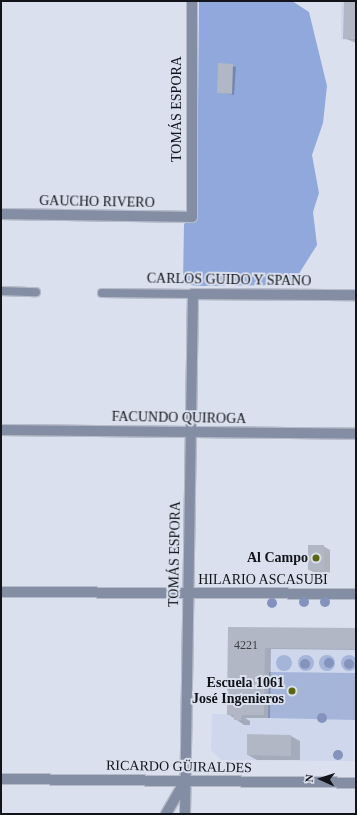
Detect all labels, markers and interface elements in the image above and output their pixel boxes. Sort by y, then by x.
street label: TOMÁS ESPORA [169,56,185,162]
street label: GAUCHO RIVERO [39,193,155,211]
street label: CARLOS GUIDO Y SPANO [146,270,312,290]
street label: FACUNDO QUIROGA [112,408,246,428]
street label: TOMÁS ESPORA [166,501,184,607]
place label: Al Campo [247,550,308,566]
marker: Al Campo [311,553,321,563]
street label: HILARIO ASCASUBI [198,572,328,588]
house number: 4221 [234,639,258,653]
place label: Escuela 1061 José Ingenieros [192,675,284,708]
marker: Escuela 1061 José Ingenieros [287,686,297,696]
street label: RICARDO GÜIRALDES [106,757,252,777]
north arrow [301,759,341,799]
text: N [303,774,315,783]

